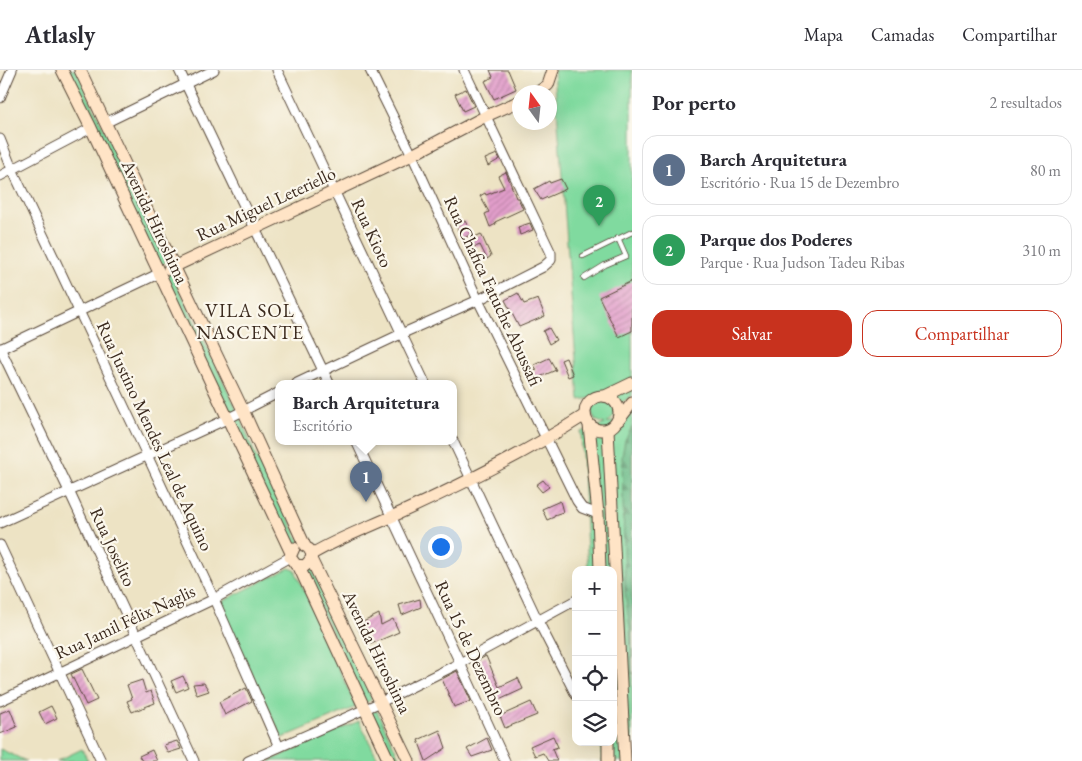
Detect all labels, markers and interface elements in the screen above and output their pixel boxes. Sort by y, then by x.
text: Atlasly [25,19,95,50]
text: Mapa [804,23,843,46]
text: Camadas [871,23,934,46]
text: Compartilhar [962,23,1057,46]
north arrow [512,85,557,130]
text: Por perto [652,89,736,116]
text: 2 resultados [990,92,1062,113]
text: Barch Arquitetura [700,147,847,172]
street label: Avenida Hiroshima [116,155,195,288]
text: 1 [665,160,673,181]
text: 80 m [1030,160,1061,181]
street label: Rua Miguel Leteriello [192,161,339,246]
text: Escritório · Rua 15 de Dezembro [700,172,900,193]
pin: 2 [583,185,615,226]
street label: Rua Chafica Fatuche Abussafi [439,192,548,389]
street label: Rua Kioto [347,195,398,271]
text: Parque dos Poderes [700,227,852,252]
text: 2 [665,240,673,261]
text: 310 m [1022,240,1061,261]
text: Parque · Rua Judson Tadeu Ribas [700,252,905,273]
district label: VILA SOL NASCENTE [196,298,304,345]
button: Salvar [652,310,852,357]
button: Compartilhar [862,310,1062,357]
street label: Rua Justino Mendes Leal de Aquino [92,317,219,554]
popup [275,380,457,445]
text: Barch Arquitetura [292,390,440,415]
text: Escritório [292,415,352,436]
pin: 1 [350,461,382,502]
street label: Rua Joselito [85,504,142,590]
your location [428,534,454,560]
map controls [572,566,617,746]
button: + [572,566,617,611]
street label: Rua 15 de Dezembro [430,577,513,719]
street label: Rua Jamil Félix Naglis [51,579,199,664]
street label: Avenida Hiroshima [337,586,418,718]
button: − [572,611,617,656]
button: locate [572,656,617,701]
button: layers [572,701,617,746]

